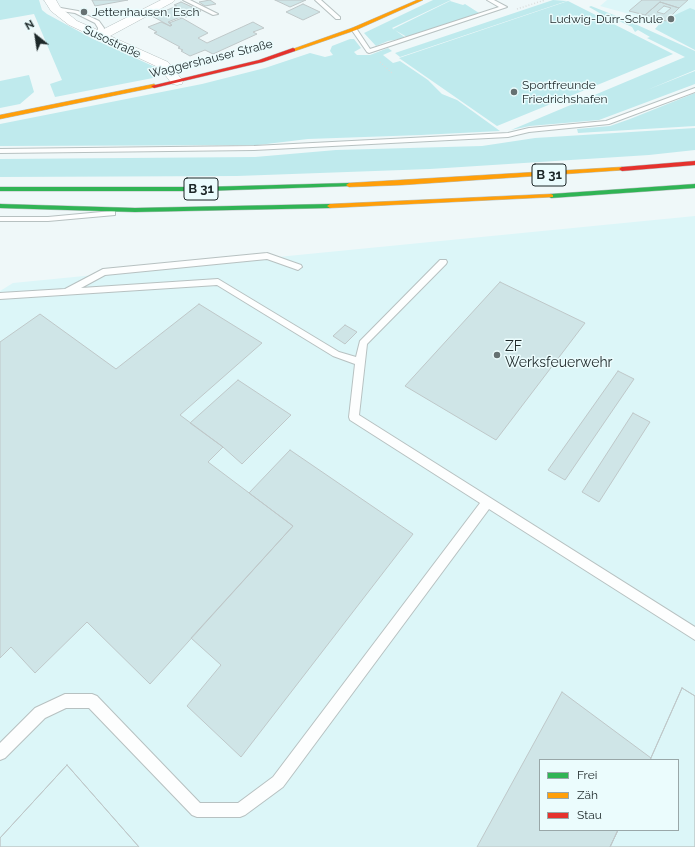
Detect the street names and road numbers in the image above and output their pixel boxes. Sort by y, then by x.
street label: Susostraße [81,22,143,62]
street label: Waggershauser Straße [148,37,274,81]
road number: B 31 [532,164,566,186]
road number: B 31 [184,178,218,200]

